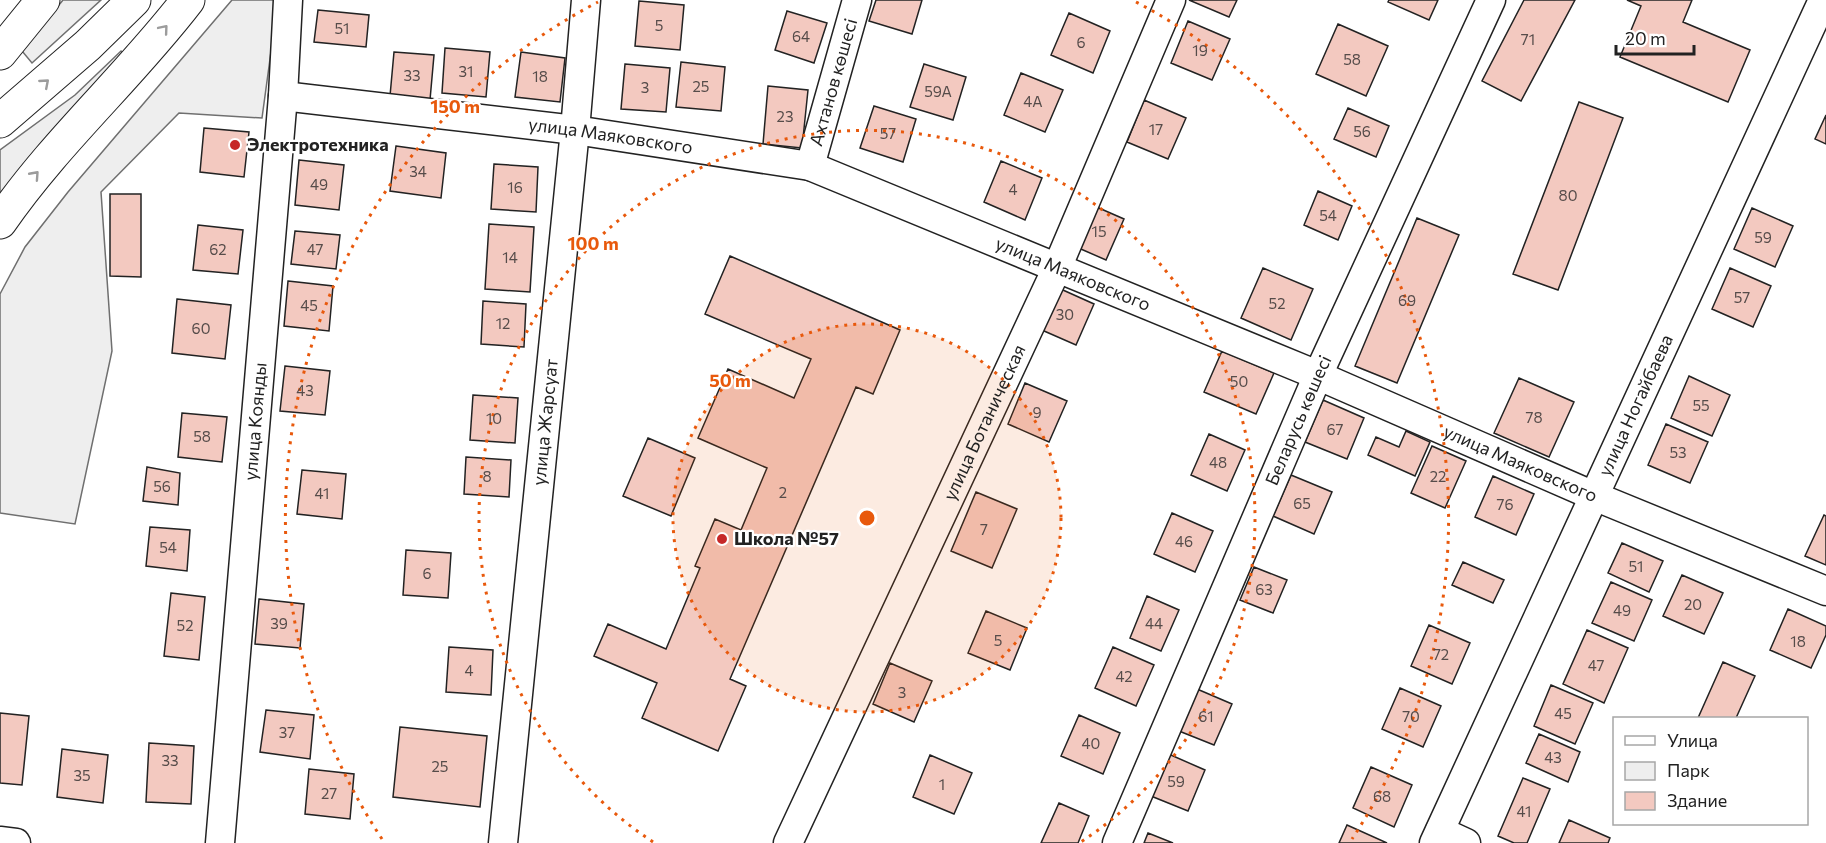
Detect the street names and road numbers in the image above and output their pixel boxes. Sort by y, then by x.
street label: Ахтанов көшесі [804,16,861,148]
street label: улица Маяковского [527,113,694,158]
street label: улица Маяковского [992,232,1154,315]
street label: улица Ногайбаева [1593,331,1677,479]
street label: улица Ботаническая [938,341,1030,504]
street label: Беларусь көшесі [1260,351,1336,488]
street label: улица Жарсуат [527,357,562,486]
street label: улица Коянды [239,362,270,481]
street label: улица Маяковского [1440,420,1601,506]

